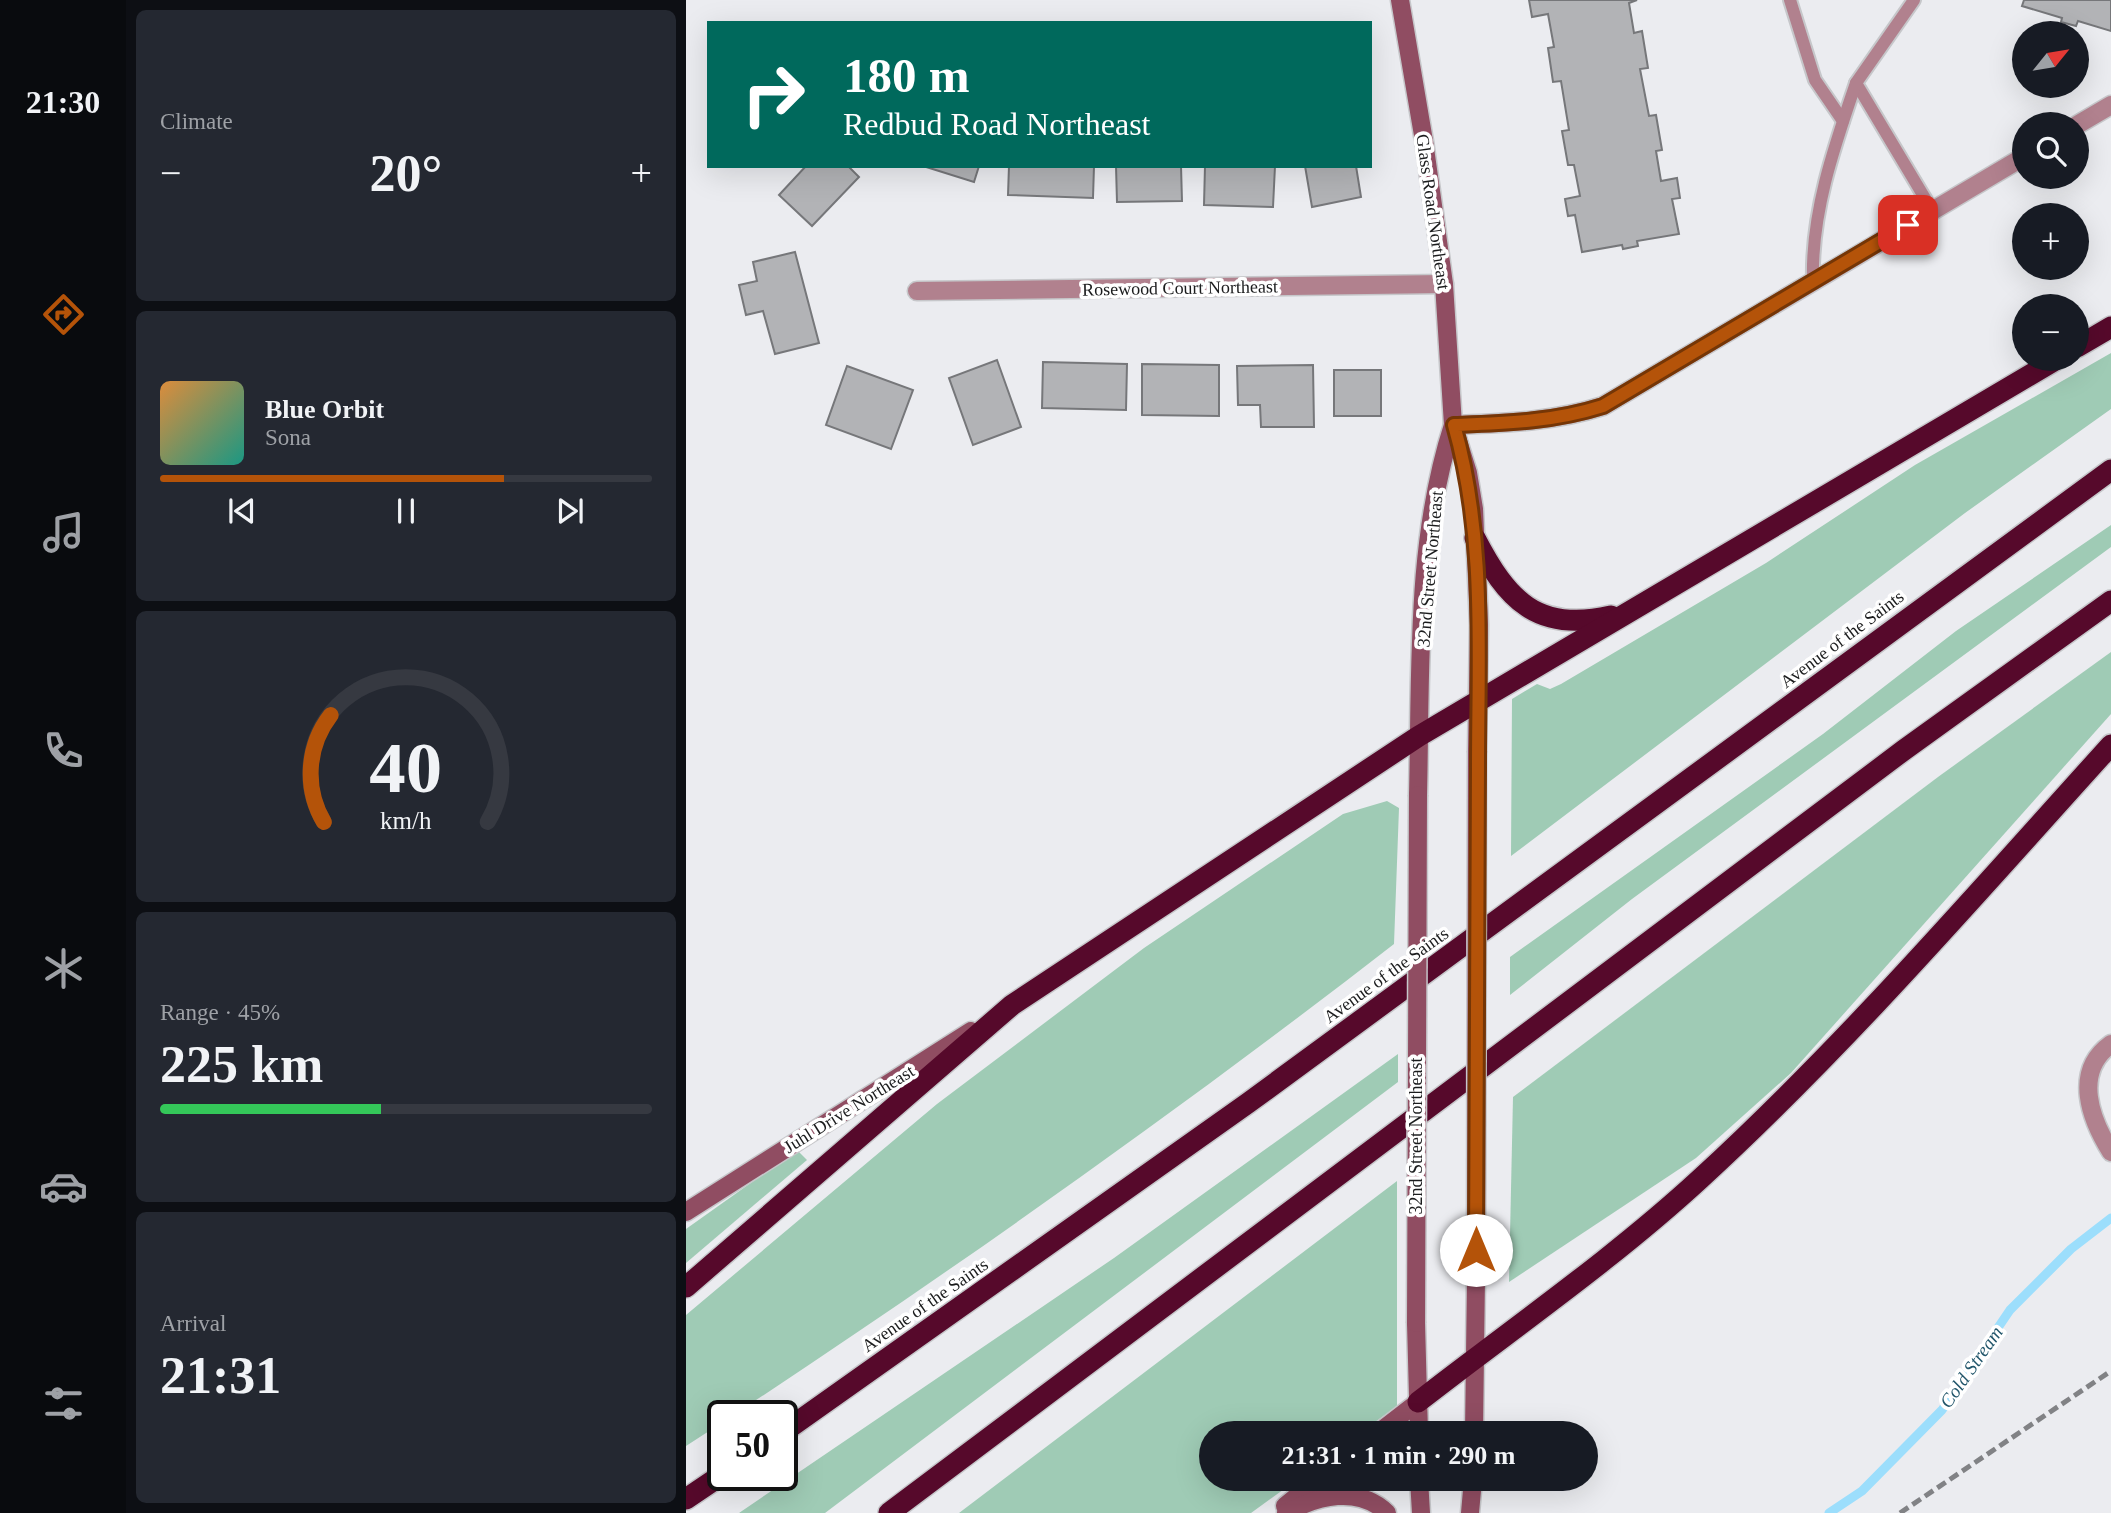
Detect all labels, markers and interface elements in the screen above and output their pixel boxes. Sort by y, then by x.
north arrow [2012,21,2090,98]
map controls [2012,21,2089,371]
text: 180 m [843,48,970,103]
icon: right [728,49,819,140]
text: 21:30 [26,84,100,120]
text: Redbud Road Northeast [843,106,1151,142]
text: Climate [160,109,233,134]
button: search [2012,112,2089,189]
street label: Glass Road Northeast [1412,133,1454,291]
text: 20° [370,145,442,202]
text: − [160,152,181,194]
text: + [631,152,652,194]
pin [1878,195,1938,255]
button: + [2012,203,2089,280]
icon: arrive [1889,206,1927,244]
street label: Rosewood Court Northeast [1082,276,1278,300]
icon: directions [39,290,88,339]
button: − [2012,294,2089,371]
text: Blue Orbit [265,395,384,424]
text: Sona [265,425,311,450]
street label: 32nd Street Northeast [1413,490,1447,648]
icon: previous [223,492,261,530]
icon: pause [387,492,425,530]
icon: next [551,492,589,530]
icon: music [39,508,88,557]
street label: Avenue of the Saints [1776,586,1908,692]
icon: phone [39,726,88,775]
text: 40 [370,728,442,809]
text: km/h [380,807,432,834]
street label: Avenue of the Saints [1320,923,1452,1027]
icon: climate [39,944,88,993]
text: Range · 45% [160,1000,280,1025]
text: 225 km [160,1036,323,1093]
street label: 32nd Street Northeast [1406,1058,1426,1214]
street label: Juhl Drive Northeast [780,1061,918,1157]
icon: car [39,1162,88,1211]
position arrow [1439,1213,1513,1287]
street label: Avenue of the Saints [858,1254,992,1356]
text: Arrival [160,1311,226,1336]
water label: Cold Stream [1935,1322,2007,1412]
text: 21:31 [160,1347,281,1404]
icon: filters [39,1379,88,1428]
speed limit sign: 50 [707,1400,798,1491]
text: 21:31 · 1 min · 290 m [1282,1441,1516,1470]

